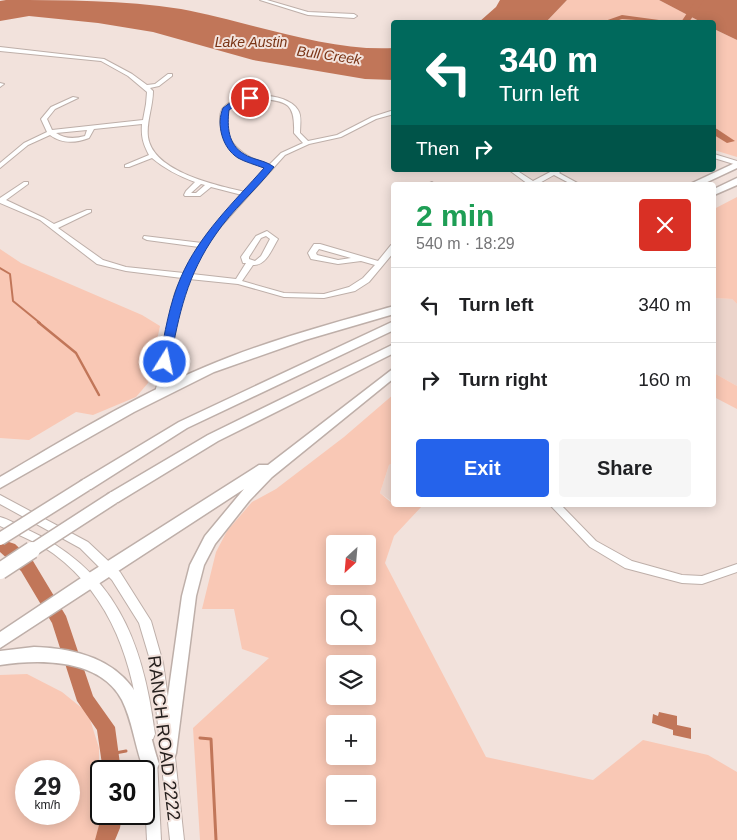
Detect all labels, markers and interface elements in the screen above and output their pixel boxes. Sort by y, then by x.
water label: Lake Austin [215,34,288,50]
icon: left [416,40,481,105]
text: 340 m [499,40,598,79]
water label: Bull Creek [296,43,363,68]
pin [229,77,271,119]
text: Turn left [499,81,579,106]
icon: arrive [236,84,264,112]
icon: right [469,135,497,163]
text: Then [416,138,459,159]
text: 2 min [416,199,494,232]
button: close [639,199,691,251]
text: 540 m · 18:29 [416,235,515,252]
icon: left [416,291,444,319]
text: Turn left [459,294,534,315]
text: 340 m [638,294,691,315]
position arrow [138,335,190,387]
icon: right [416,366,444,394]
text: Turn right [459,369,547,390]
text: 160 m [638,369,691,390]
button: Exit [416,439,549,497]
button: Share [559,439,691,497]
north arrow [326,535,376,585]
map controls [326,535,376,825]
button: search [326,595,376,645]
street label: RANCH ROAD 2222 [144,654,184,822]
button: layers [326,655,376,705]
button: + [326,715,376,765]
speed limit sign: 30 [90,760,155,825]
text: 29 [34,772,61,800]
button: − [326,775,376,825]
text: km/h [34,798,61,812]

